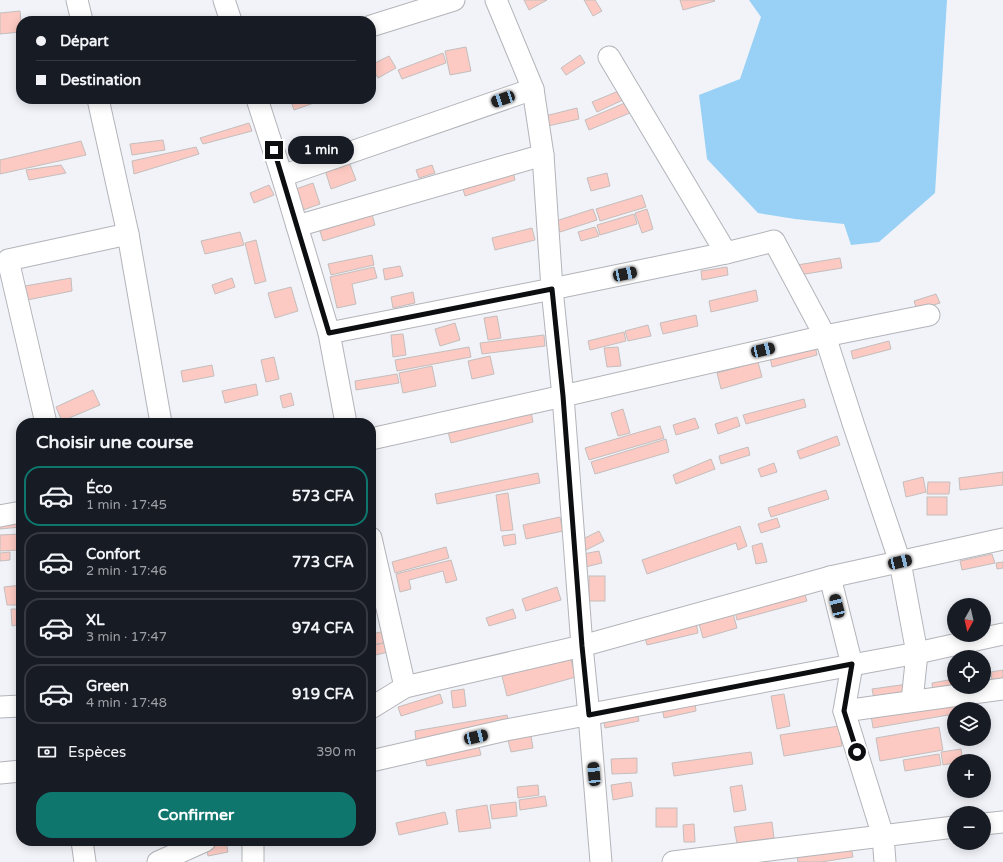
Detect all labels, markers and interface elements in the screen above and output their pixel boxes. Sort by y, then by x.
text: Départ [60,32,109,50]
text: Destination [60,71,141,89]
car [490,89,516,109]
callout: 1 min [288,136,354,164]
route end [265,141,283,159]
text: 1 min [304,142,338,158]
car [612,266,638,282]
car [750,341,776,359]
text: Choisir une course [36,431,194,453]
icon: car [38,478,74,514]
text: Éco [86,479,112,497]
text: 573 CFA [292,487,354,505]
text: 1 min · 17:45 [86,497,167,513]
icon: car [38,544,74,580]
text: Confort [86,545,140,563]
text: 773 CFA [292,553,354,571]
car [887,553,913,571]
text: 2 min · 17:46 [86,563,167,579]
car [828,593,846,619]
north arrow [947,598,991,642]
map controls [947,598,991,850]
icon: car [38,610,74,646]
text: XL [86,611,105,629]
text: 974 CFA [292,619,354,637]
text: 3 min · 17:47 [86,629,167,645]
button: locate [947,650,991,694]
icon: car [38,676,74,712]
text: Green [86,677,129,695]
text: 919 CFA [292,685,354,703]
text: 4 min · 17:48 [86,695,167,711]
button: layers [947,702,991,746]
car [463,728,489,746]
icon: cash [36,741,58,763]
text: Espèces [68,743,126,761]
route start [848,743,866,761]
text: 390 m [316,744,356,760]
button: + [947,754,991,798]
car [587,762,601,786]
button: Confirmer [36,792,356,838]
button: − [947,806,991,850]

